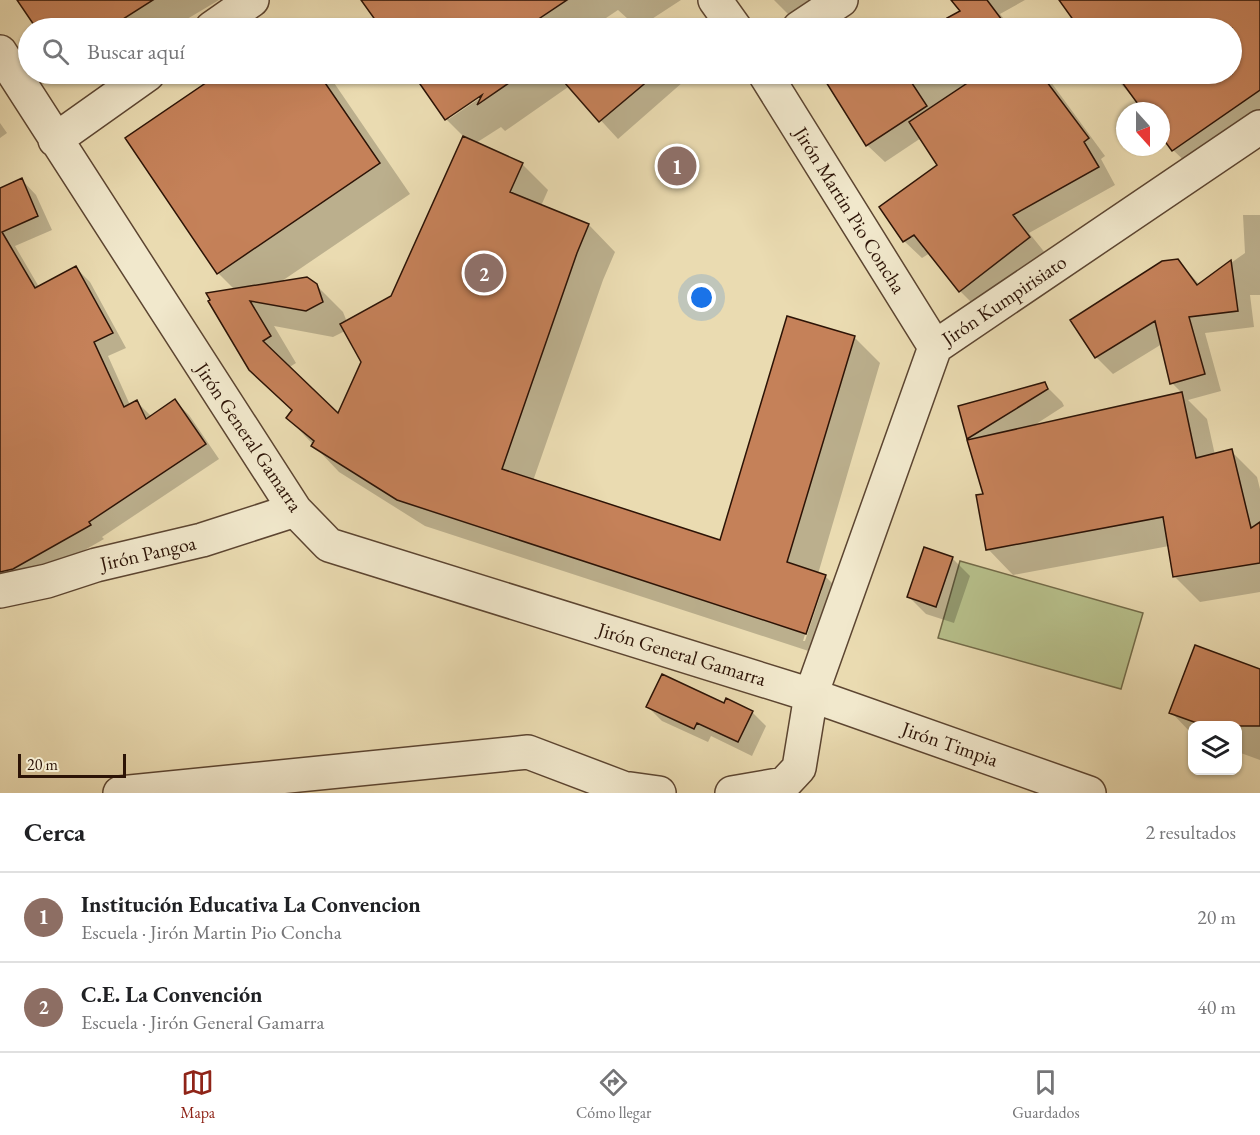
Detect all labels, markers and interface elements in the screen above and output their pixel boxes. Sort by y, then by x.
search box [18,18,1242,84]
icon: search [39,35,72,68]
text: Buscar aquí [87,37,185,66]
north arrow [1116,102,1170,156]
street label: Jirón Martin Pio Concha [787,120,912,298]
pin: 1 [658,144,696,188]
street label: Jirón Kumpirisiato [935,249,1071,352]
pin: 2 [464,250,504,296]
your location [687,283,716,312]
street label: Jirón General Gamarra [188,356,309,517]
street label: Jirón Pangoa [96,529,198,577]
street label: Jirón General Gamarra [593,615,769,692]
street label: Jirón Timpia [897,715,1002,773]
map controls [1188,721,1242,775]
button: layers [1188,721,1242,775]
scale bar [18,751,126,778]
text: 20 m [27,754,58,775]
text: Cerca [24,815,85,849]
text: 2 resultados [1145,819,1236,845]
text: Institución Educativa La Convencion [81,890,421,919]
text: 1 [38,904,49,930]
text: 20 m [1197,904,1236,930]
text: Escuela · Jirón Martin Pio Concha [81,919,342,945]
text: C.E. La Convención [81,980,263,1009]
text: 2 [38,994,49,1020]
text: 40 m [1197,994,1236,1020]
text: Escuela · Jirón General Gamarra [81,1009,324,1035]
tab: Mapa [180,1066,215,1123]
tab: Cómo llegar [576,1066,651,1123]
tab: Guardados [1012,1066,1080,1123]

